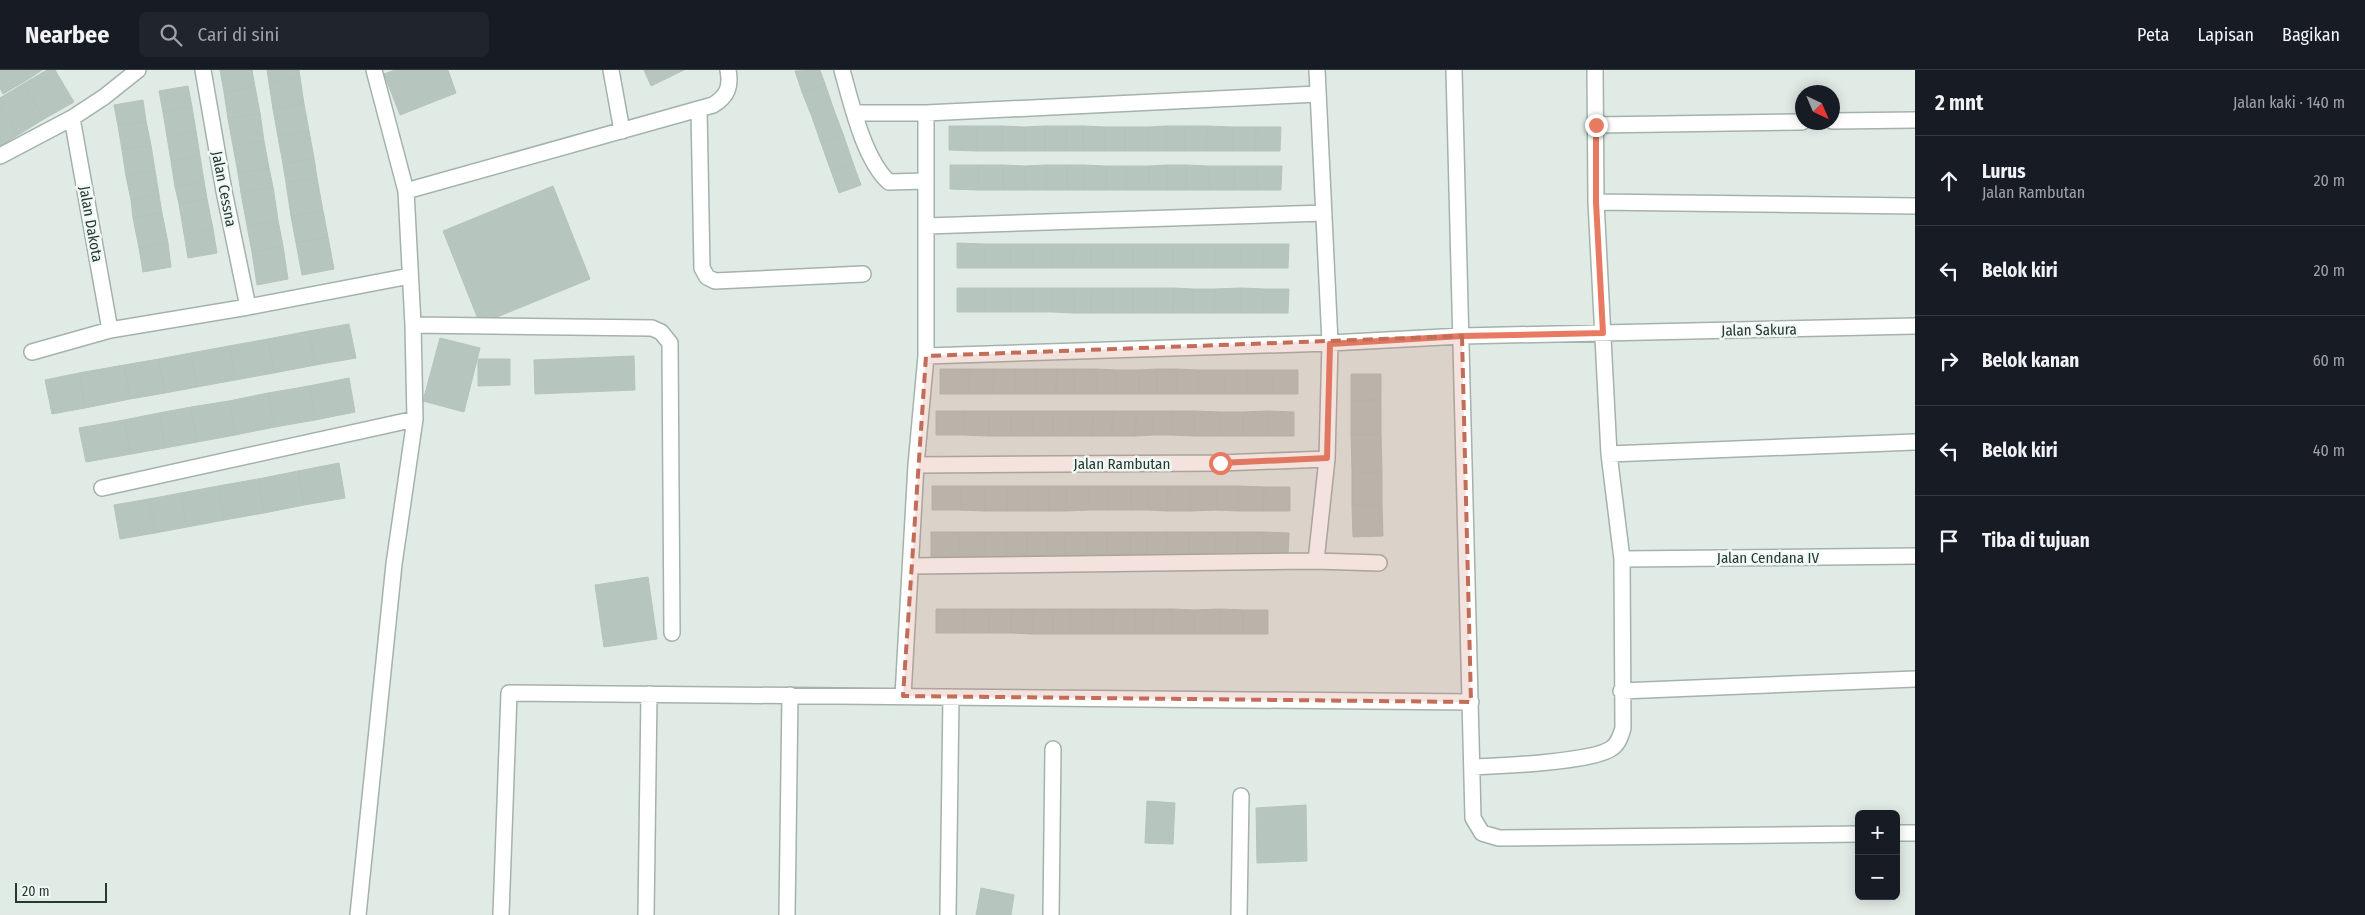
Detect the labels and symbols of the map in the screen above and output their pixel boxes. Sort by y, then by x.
north arrow [1795,85,1840,130]
route end [1585,114,1608,137]
street label: Jalan Cessna [208,150,240,228]
street label: Jalan Dakota [75,185,107,263]
street label: Jalan Sakura [1721,320,1797,340]
route start [1209,452,1232,475]
street label: Jalan Rambutan [1074,455,1170,473]
street label: Jalan Cendana IV [1717,549,1820,567]
scale bar [15,880,108,903]

